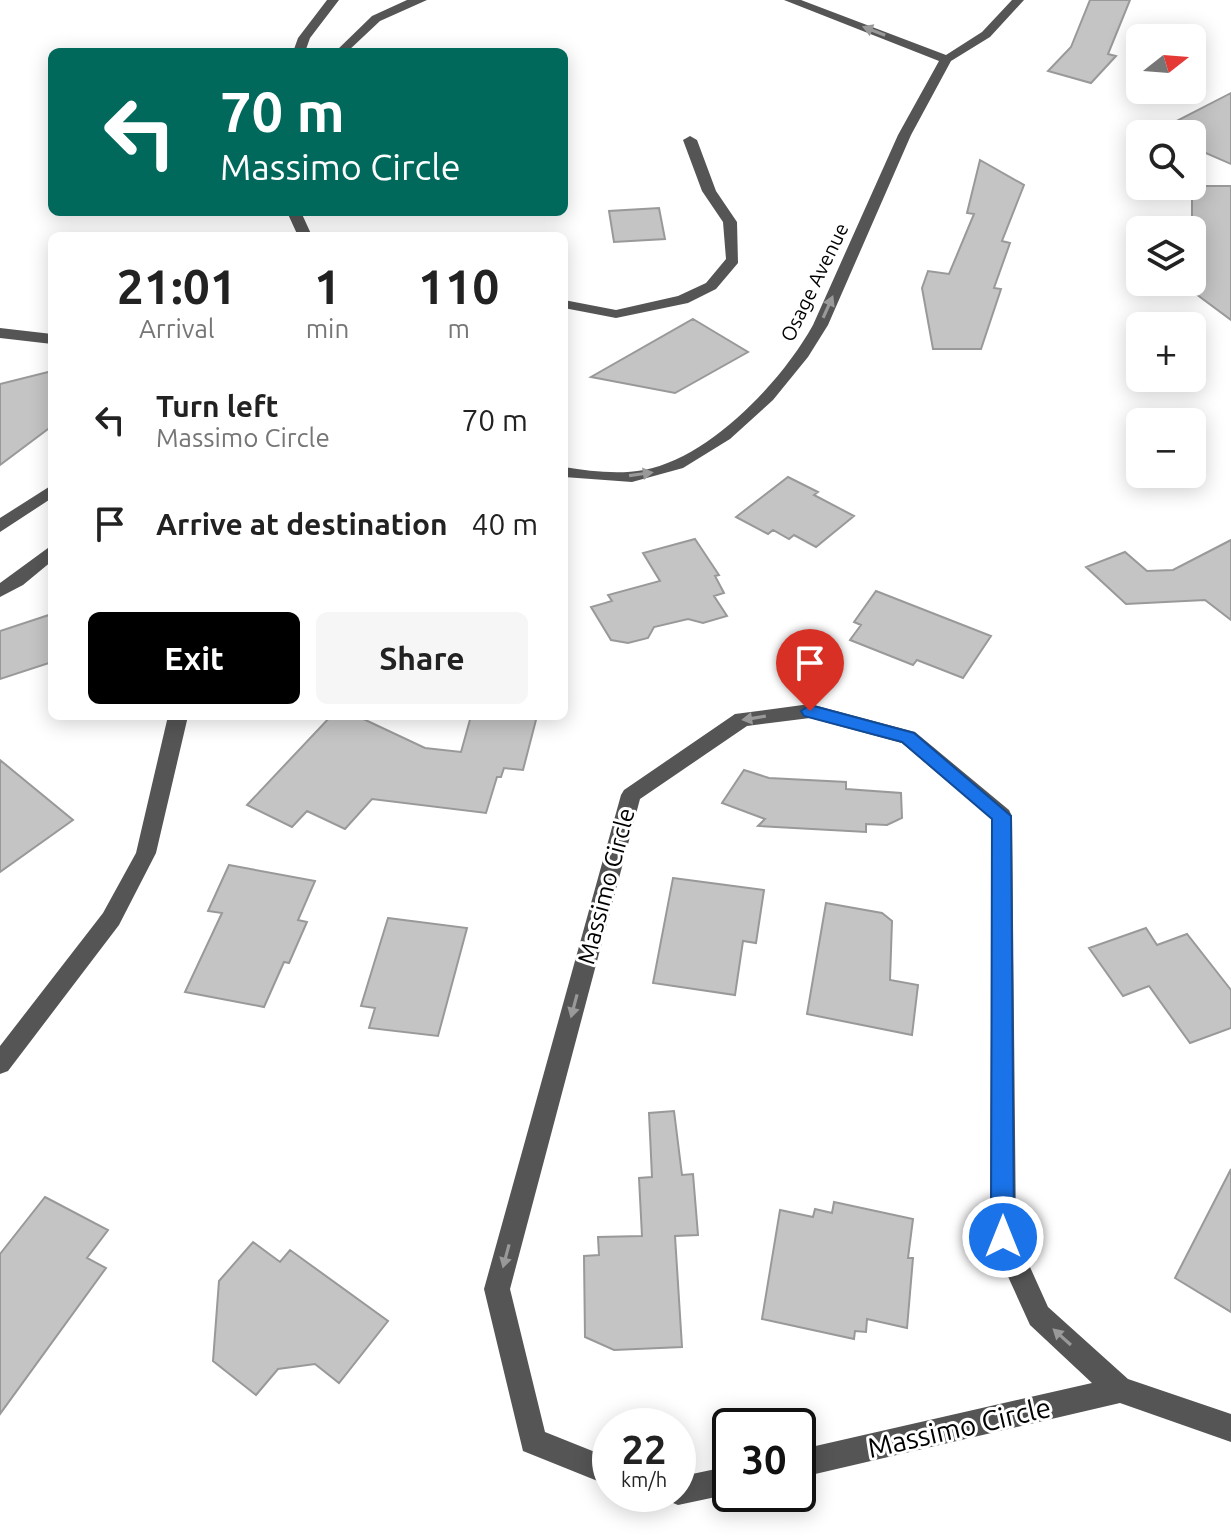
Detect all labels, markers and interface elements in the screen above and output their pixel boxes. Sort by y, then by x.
one-way arrow [862,24,886,37]
north arrow [1126,24,1206,104]
map controls [1126,24,1206,488]
icon: left [88,80,192,184]
text: 70 m [220,80,345,143]
button: search [1126,120,1206,200]
text: Massimo Circle [220,146,461,187]
button: layers [1126,216,1206,296]
street label: Osage Avenue [775,219,853,345]
text: 21:01 [117,259,237,313]
text: 1 [314,259,341,313]
text: 110 [418,259,499,313]
one-way arrow [821,295,835,319]
button: + [1126,312,1206,392]
text: Arrival [139,314,215,343]
text: min [306,314,349,343]
text: m [447,314,470,343]
text: Turn left [156,389,278,423]
icon: left [88,398,132,442]
text: 70 m [461,403,528,437]
button: − [1126,408,1206,488]
text: Massimo Circle [156,423,330,452]
one-way arrow [629,468,654,481]
icon: arrive [88,502,132,546]
text: Arrive at destination [156,507,448,541]
text: 40 m [472,507,538,541]
button: Exit [88,612,300,704]
button: Share [316,612,528,704]
pin [776,629,844,711]
icon: arrive [788,641,832,685]
one-way arrow [741,713,766,725]
street label: Massimo Circle [572,805,640,967]
one-way arrow [567,993,579,1018]
position arrow [961,1195,1045,1279]
one-way arrow [499,1244,511,1269]
one-way arrow [1053,1329,1072,1347]
street label: Massimo Circle [864,1391,1054,1463]
speed limit sign: 30 [712,1408,816,1512]
text: 22 [621,1427,667,1472]
text: km/h [621,1468,667,1491]

